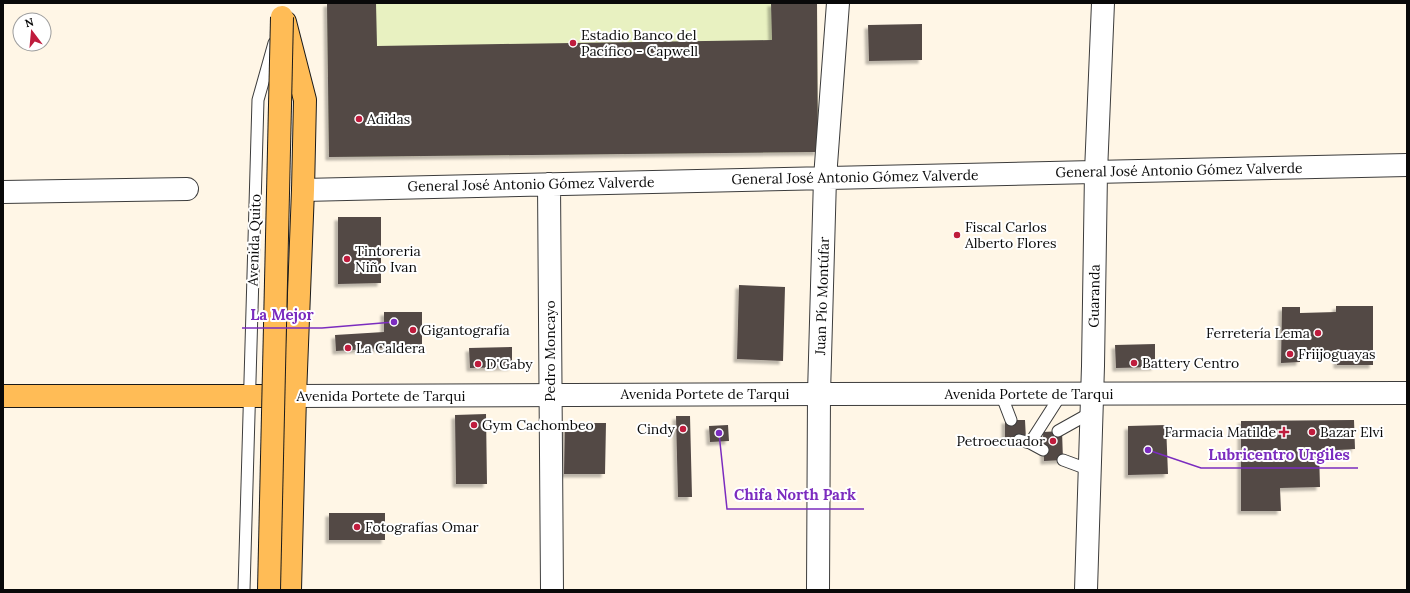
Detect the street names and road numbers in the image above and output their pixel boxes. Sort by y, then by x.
street label: General José Antonio Gómez Valverde [1055,159,1303,181]
street label: General José Antonio Gómez Valverde [731,166,979,188]
street label: General José Antonio Gómez Valverde [407,173,655,195]
street label: Avenida Quito [243,194,265,287]
street label: Juan Pío Montúfar [811,237,833,356]
street label: Guaranda [1084,264,1104,328]
street label: Pedro Moncayo [541,300,559,402]
street label: Avenida Portete de Tarqui [620,385,790,403]
street label: Avenida Portete de Tarqui [944,385,1114,403]
street label: Avenida Portete de Tarqui [296,387,466,405]

